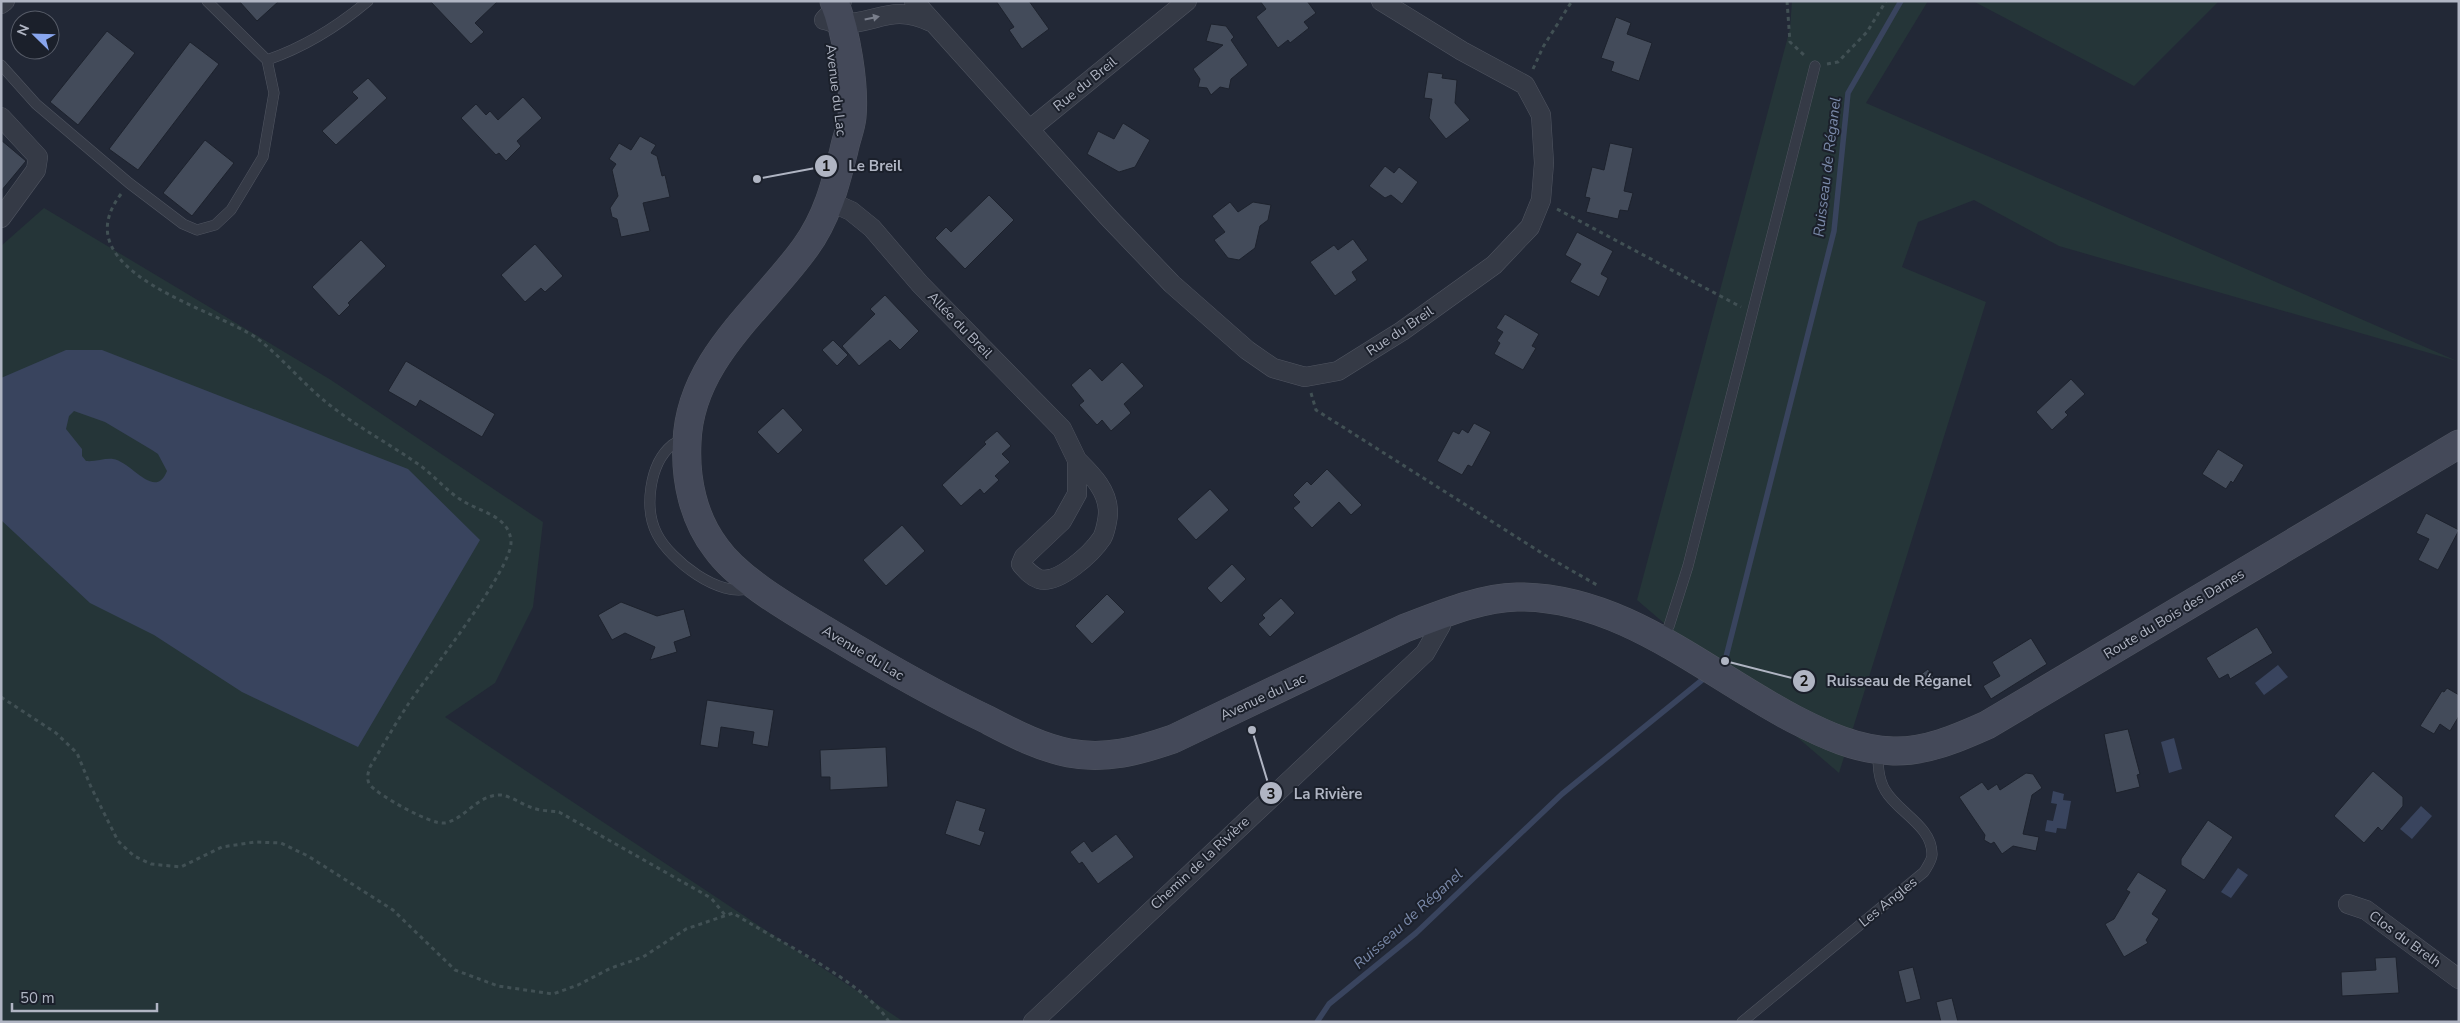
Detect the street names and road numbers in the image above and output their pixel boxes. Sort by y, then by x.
street label: Avenue du Lac [821,43,851,138]
street label: Rue du Breil [1049,52,1122,116]
street label: Allée du Breil [923,288,997,363]
street label: Rue du Breil [1363,301,1438,360]
street label: Route du Bois des Dames [2100,564,2248,664]
street label: Avenue du Lac [819,621,908,685]
street label: Avenue du Lac [1217,669,1309,725]
street label: Chemin de la Rivière [1146,812,1254,914]
street label: Les Angles [1855,872,1921,931]
street label: Clos du Brelh [2365,906,2445,972]

